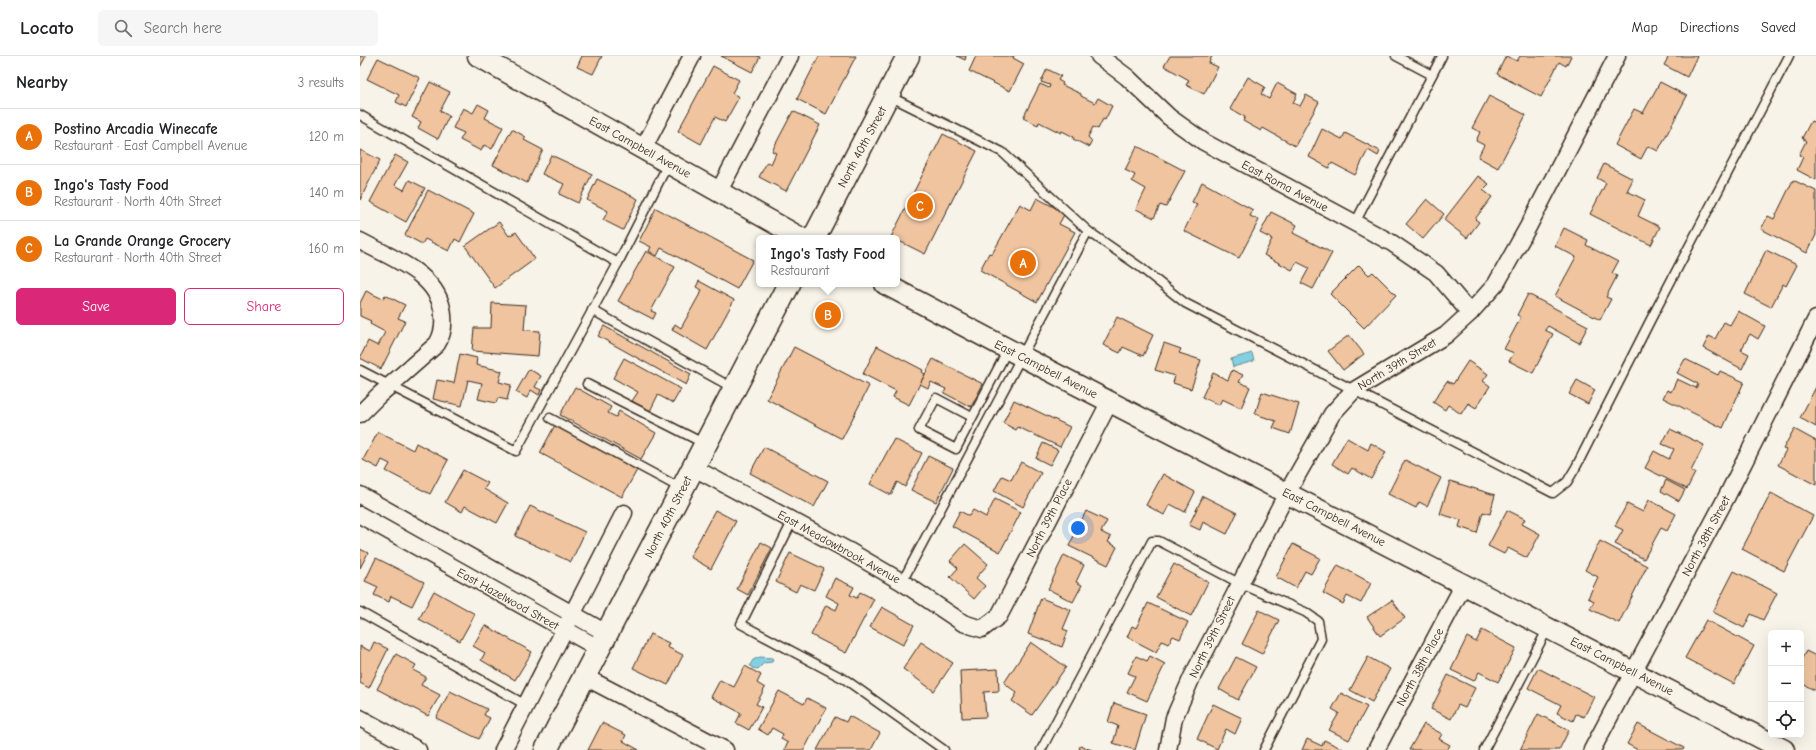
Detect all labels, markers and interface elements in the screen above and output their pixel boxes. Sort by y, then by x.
search box [98,10,378,46]
text: Locato [20,17,74,39]
icon: search [112,17,134,39]
text: Search here [144,19,222,37]
text: Map [1631,19,1658,36]
text: Directions [1680,19,1739,36]
text: Saved [1761,19,1796,36]
text: Nearby [16,73,67,92]
text: 3 results [298,75,344,90]
street label: North 40th Street [835,104,890,190]
street label: East Campbell Avenue [587,113,693,181]
text: Postino Arcadia Winecafe [54,120,218,138]
text: A [25,129,33,144]
text: 120 m [309,129,344,144]
text: Restaurant · East Campbell Avenue [54,138,247,153]
street label: East Roma Avenue [1239,157,1331,215]
text: Ingo's Tasty Food [54,176,169,194]
text: B [25,185,33,200]
text: 140 m [310,185,344,200]
pin: C [907,191,933,221]
text: Restaurant · North 40th Street [54,194,221,209]
text: La Grande Orange Grocery [54,232,231,250]
popup [756,235,900,287]
text: C [25,241,33,256]
text: 160 m [309,241,344,256]
text: Ingo's Tasty Food [771,245,885,263]
pin: A [1010,248,1036,278]
text: Restaurant · North 40th Street [54,250,221,265]
text: Restaurant [771,263,829,278]
button: Save [16,288,176,325]
button: Share [184,288,344,325]
pin: B [815,300,841,330]
street label: North 39th Street [1355,335,1439,393]
street label: East Campbell Avenue [992,337,1100,401]
street label: North 40th Street [641,473,695,560]
street label: North 39th Place [1023,476,1075,560]
street label: East Campbell Avenue [1280,485,1388,549]
street label: North 38th Street [1679,493,1733,579]
street label: East Meadowbrook Avenue [775,507,903,587]
your location [1068,518,1088,538]
street label: East Hazelwood Street [455,565,562,633]
street label: North 39th Street [1186,593,1238,680]
street label: North 38th Place [1394,626,1446,708]
map controls [1768,630,1804,738]
button: + [1768,630,1804,666]
street label: East Campbell Avenue [1568,634,1676,698]
button: − [1768,666,1804,702]
button: locate [1768,702,1804,738]

